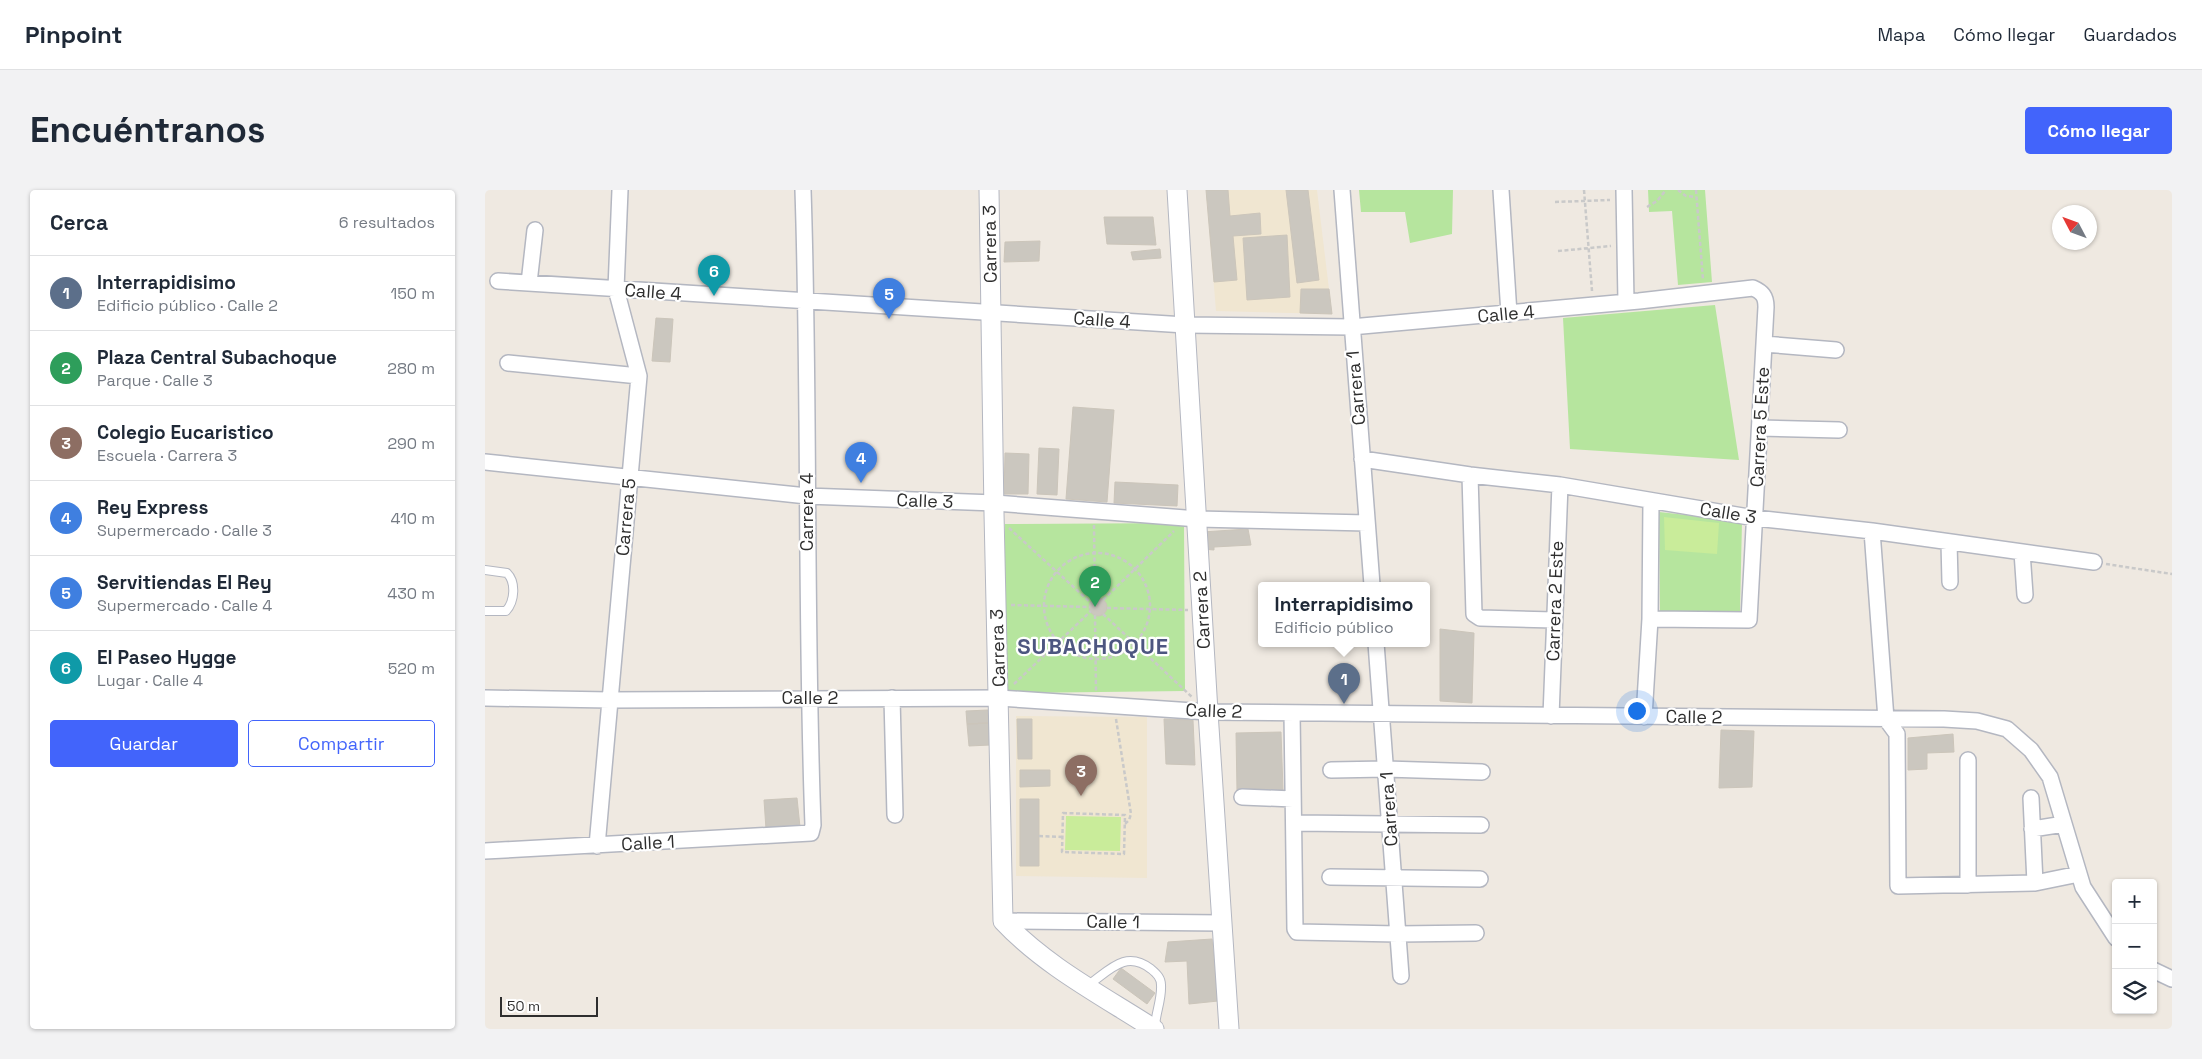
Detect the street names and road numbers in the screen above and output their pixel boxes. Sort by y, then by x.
street label: Carrera 3 [977,205,1002,283]
street label: Calle 4 [624,278,682,305]
street label: Calle 4 [1476,300,1535,327]
street label: Calle 4 [1073,306,1131,333]
street label: Carrera 1 [1341,350,1370,426]
street label: Carrera 5 Este [1745,366,1774,488]
street label: Carrera 4 [795,473,818,551]
street label: Carrera 5 [611,477,640,557]
street label: Calle 3 [896,488,954,513]
street label: Calle 3 [1698,497,1758,528]
street label: Carrera 2 Este [1541,540,1568,662]
street label: Carrera 2 [1188,570,1215,650]
street label: Carrera 3 [985,609,1010,687]
street label: Calle 2 [782,686,838,709]
street label: Calle 2 [1185,698,1243,723]
street label: Calle 2 [1665,705,1723,728]
street label: Carrera 1 [1374,771,1403,847]
street label: Calle 1 [621,830,675,855]
street label: Calle 1 [1086,910,1140,933]

